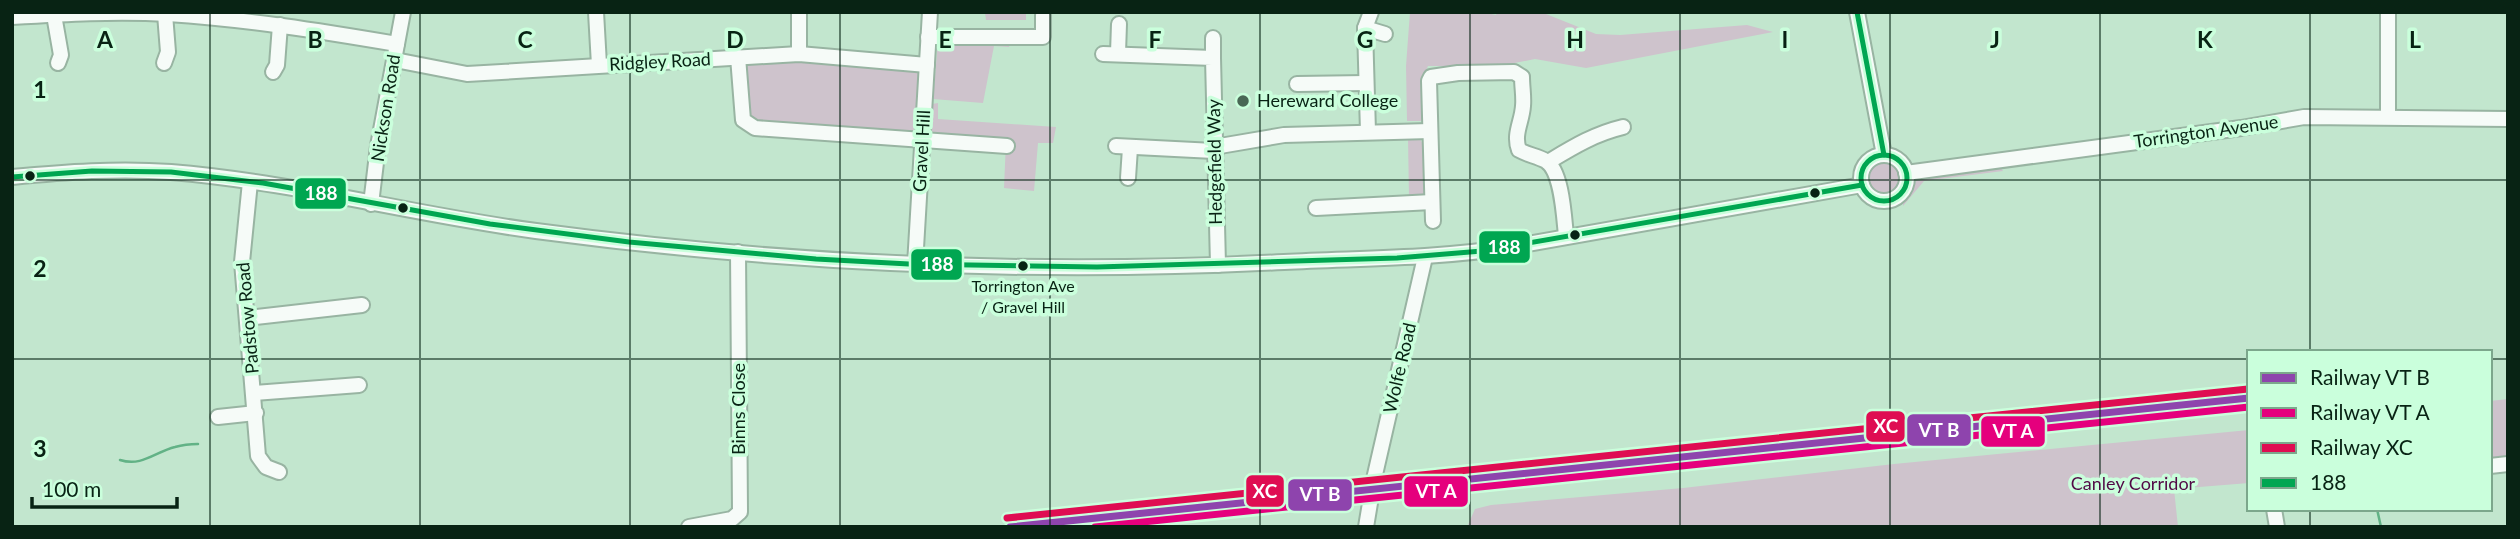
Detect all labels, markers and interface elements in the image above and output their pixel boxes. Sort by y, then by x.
text: A [96,25,114,53]
text: B [307,25,323,53]
text: C [517,25,533,53]
text: D [726,25,744,53]
text: E [938,25,952,53]
text: F [1148,25,1162,53]
text: G [1357,25,1373,53]
text: H [1566,25,1584,53]
text: I [1782,25,1788,53]
text: J [1990,25,2000,53]
text: K [2197,25,2213,53]
text: L [2409,25,2421,53]
street label: Ridgley Road [609,47,711,75]
street label: Nickson Road [366,53,404,163]
text: 1 [33,75,47,103]
place label: Hereward College [1257,89,1398,111]
marker: Hereward College [1235,93,1251,109]
street label: Hedgefield Way [1202,98,1226,225]
street label: Gravel Hill [908,109,934,192]
street label: Torrington Avenue [2132,110,2280,152]
unlabelled marker [23,169,37,183]
line badge: 188 [294,177,347,210]
text: 188 [304,181,338,204]
unlabelled marker [1808,186,1822,200]
unlabelled marker [396,201,410,215]
unlabelled marker [1568,228,1582,242]
line badge: 188 [1478,230,1531,264]
text: 188 [1487,235,1521,258]
line badge: 188 [910,248,963,281]
text: 188 [920,252,954,275]
text: 2 [33,254,47,282]
marker: Torrington Ave / Gravel Hill [1016,259,1030,273]
street label: Padstow Road [231,261,263,375]
place label: Torrington Ave / Gravel Hill [971,276,1075,316]
street label: Wolfe Road [1378,320,1420,415]
legend [2247,350,2492,511]
street label: Binns Close [727,363,749,455]
text: Railway VT B [2310,364,2430,389]
text: Railway VT A [2310,399,2431,424]
line badge: XC [1865,410,1906,443]
line badge: VT B [1906,413,1972,447]
text: XC [1874,414,1899,437]
line badge: VT A [1980,415,2046,448]
text: VT B [1917,418,1960,441]
text: VT A [1991,419,2034,442]
text: 3 [33,434,47,462]
text: Railway XC [2310,434,2413,459]
scale bar [32,466,177,510]
text: 188 [2310,469,2347,494]
park label: Canley Corridor [2071,472,2196,494]
line badge: XC [1245,474,1285,508]
line badge: VT A [1403,475,1469,508]
text: 100 m [42,476,101,501]
line badge: VT B [1287,478,1353,512]
text: XC [1253,479,1278,502]
text: VT A [1414,479,1457,502]
text: VT B [1298,482,1341,505]

